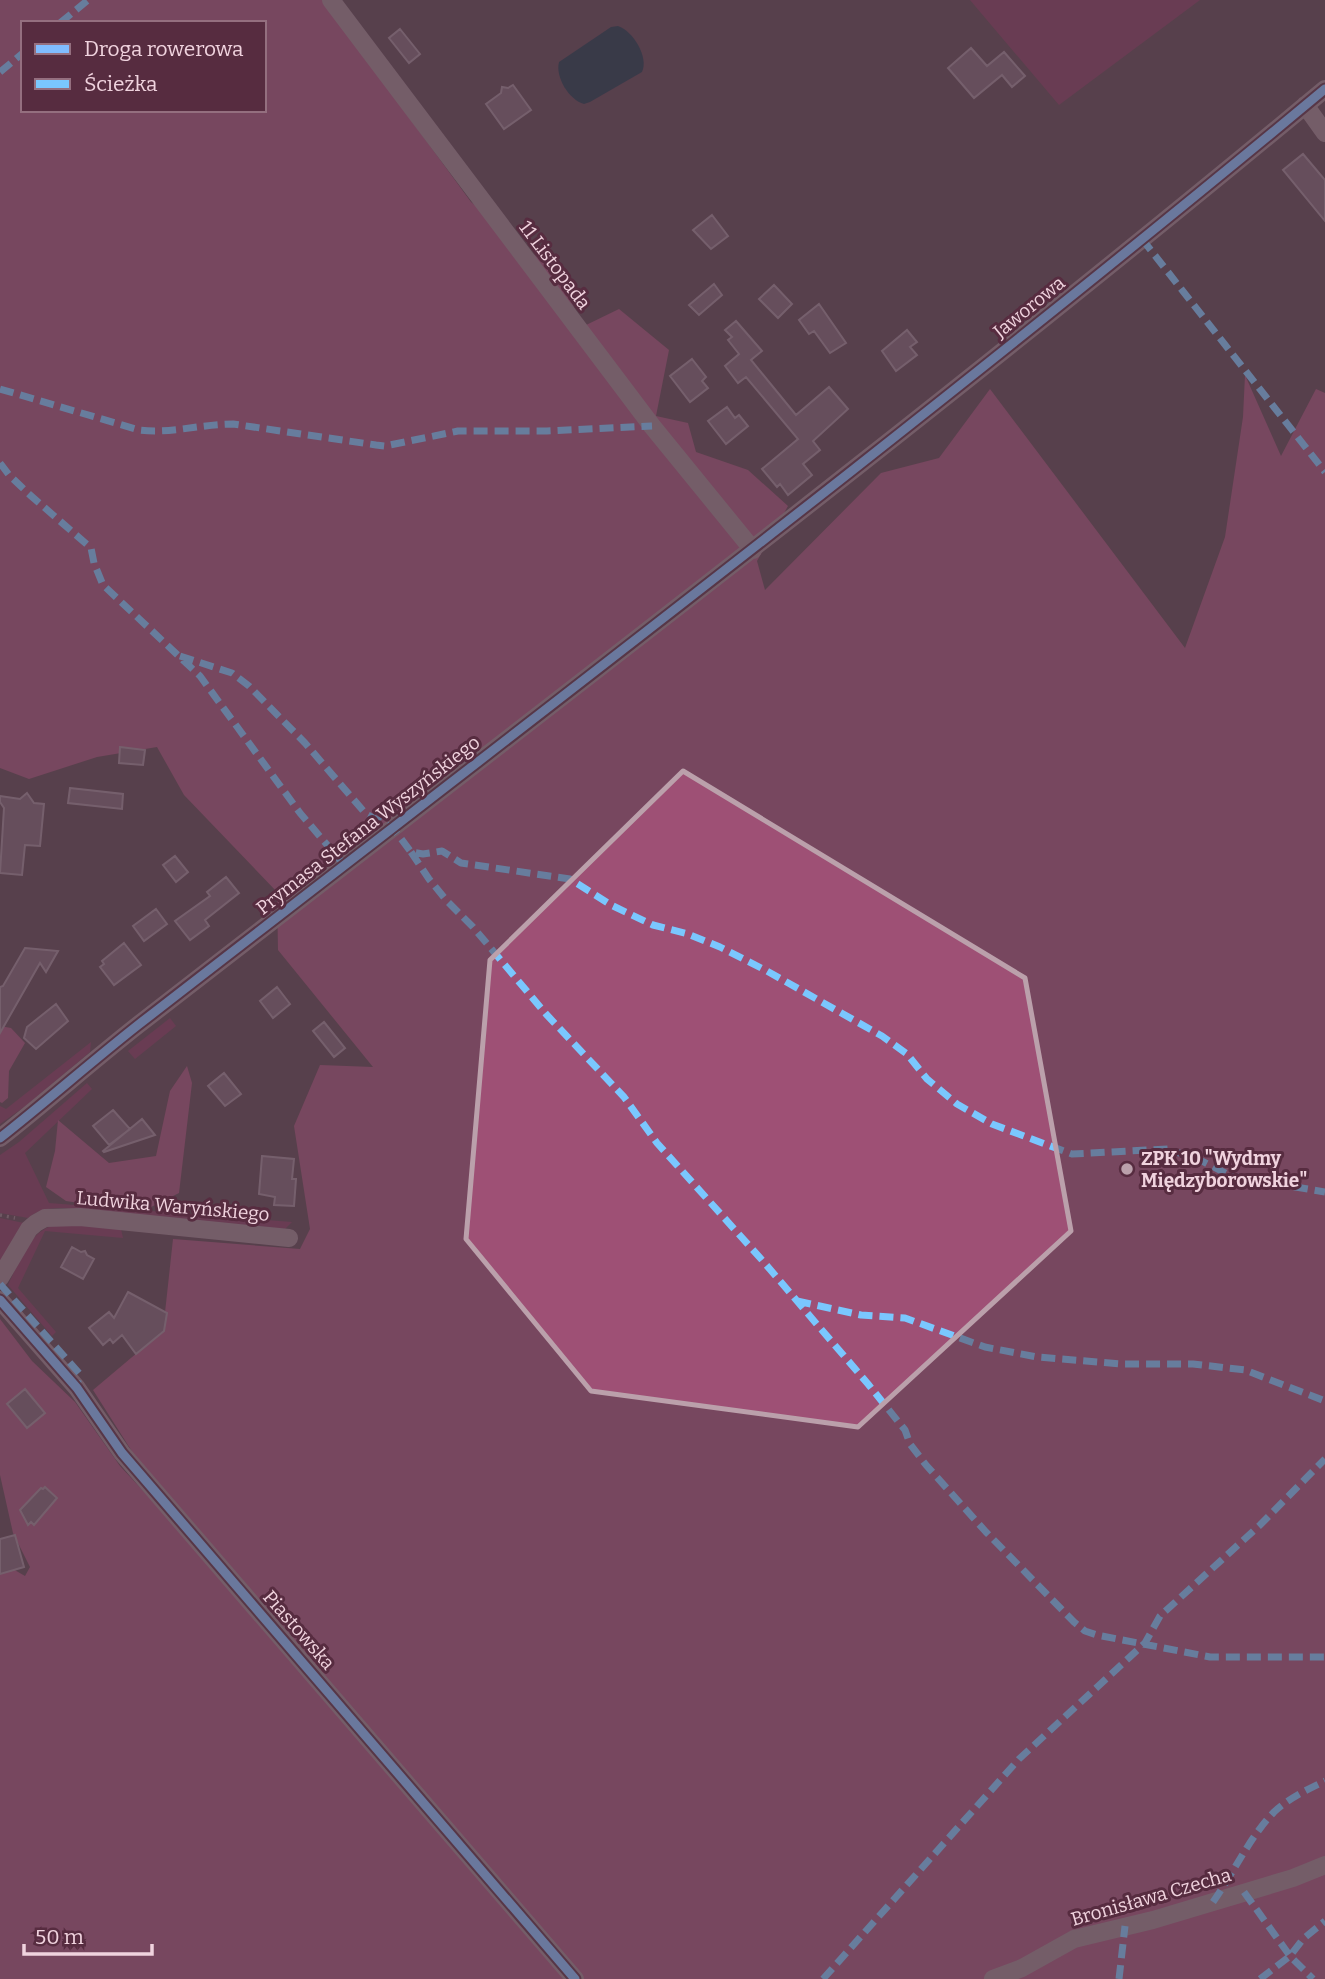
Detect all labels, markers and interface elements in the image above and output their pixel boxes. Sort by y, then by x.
legend [21,21,266,112]
text: Droga rowerowa [84,36,244,62]
text: Ścieżka [84,71,158,97]
street label: 11 Listopada [514,216,596,314]
street label: Jaworowa [988,271,1070,343]
street label: Prymasa Stefana Wyszyńskiego [252,731,484,919]
place label: ZPK 10 "Wydmy Międzyborowskie" [1141,1147,1307,1192]
marker: ZPK 10 "Wydmy Międzyborowskie" [1119,1161,1135,1177]
street label: Ludwika Waryńskiego [75,1186,271,1226]
street label: Piastowska [258,1586,340,1675]
street label: Bronisława Czecha [1068,1863,1234,1931]
scale bar [24,1912,152,1956]
text: 50 m [35,1924,84,1950]

